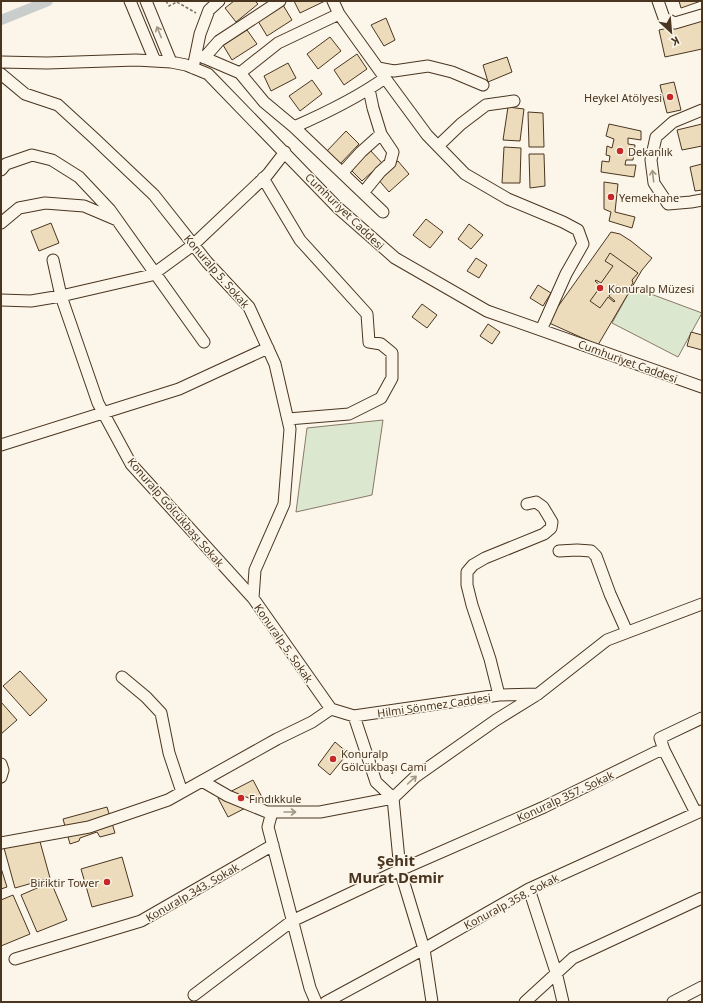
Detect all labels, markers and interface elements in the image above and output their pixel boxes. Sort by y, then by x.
north arrow [651,12,691,52]
one-way arrow [154,26,162,38]
text: K [668,33,682,50]
place label: Heykel Atölyesi [584,90,662,105]
marker: Heykel Atölyesi [665,92,675,102]
place label: Dekanlık [628,144,673,159]
marker: Dekanlık [615,146,625,156]
street label: Cumhuriyet Caddesi [302,169,388,253]
one-way arrow [649,170,657,183]
place label: Yemekhane [619,190,679,205]
marker: Yemekhane [606,192,616,202]
street label: Konuralp 5. Sokak [181,231,253,311]
place label: Konuralp Müzesi [608,281,694,296]
marker: Konuralp Müzesi [595,283,605,293]
street label: Cumhuriyet Caddesi [576,336,680,386]
street label: Konuralp Gölcükbaşı Sokak [124,454,228,570]
street label: Konuralp 5. Sokak [251,601,317,685]
street label: Hilmi Sönmez Caddesi [376,690,492,720]
place label: Konuralp Gölcükbaşı Cami [341,746,427,774]
marker: Konuralp Gölcükbaşı Cami [328,754,338,764]
street label: Konuralp 357. Sokak [514,767,616,825]
one-way arrow [407,775,417,785]
place label: Fındıkkule [249,791,302,806]
marker: Fındıkkule [236,793,246,803]
one-way arrow [283,808,296,816]
district label: Şehit Murat Demir [348,850,444,887]
street label: Konuralp 343. Sokak [143,859,241,925]
street label: Konuralp 358. Sokak [461,870,561,932]
place label: Biriktir Tower [30,875,99,890]
marker: Biriktir Tower [102,877,112,887]

